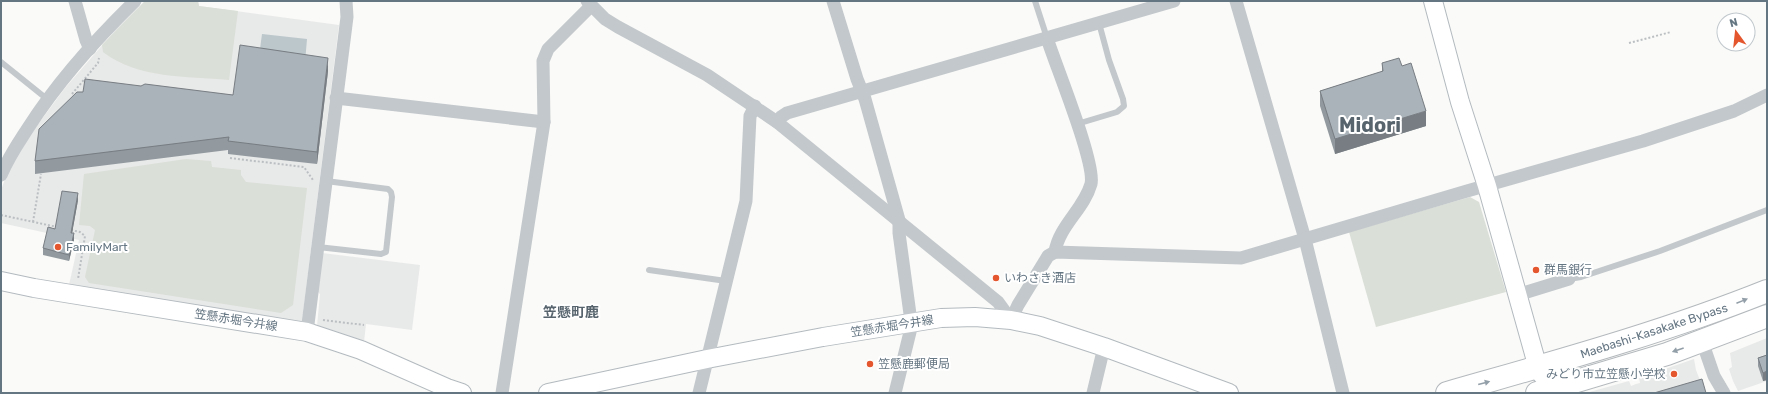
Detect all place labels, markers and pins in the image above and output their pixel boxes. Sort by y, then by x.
place label: FamilyMart [66,240,128,254]
marker: FamilyMart [53,242,63,252]
place label: 群馬銀行 [1544,263,1592,277]
marker: 群馬銀行 [1531,265,1541,275]
place label: いわさき酒店 [1004,271,1076,285]
marker: いわさき酒店 [991,273,1001,283]
place label: 笠懸鹿郵便局 [878,357,950,371]
marker: 笠懸鹿郵便局 [865,359,875,369]
place label: みどり市立笠懸小学校 [1546,367,1666,381]
marker: みどり市立笠懸小学校 [1669,369,1679,379]

